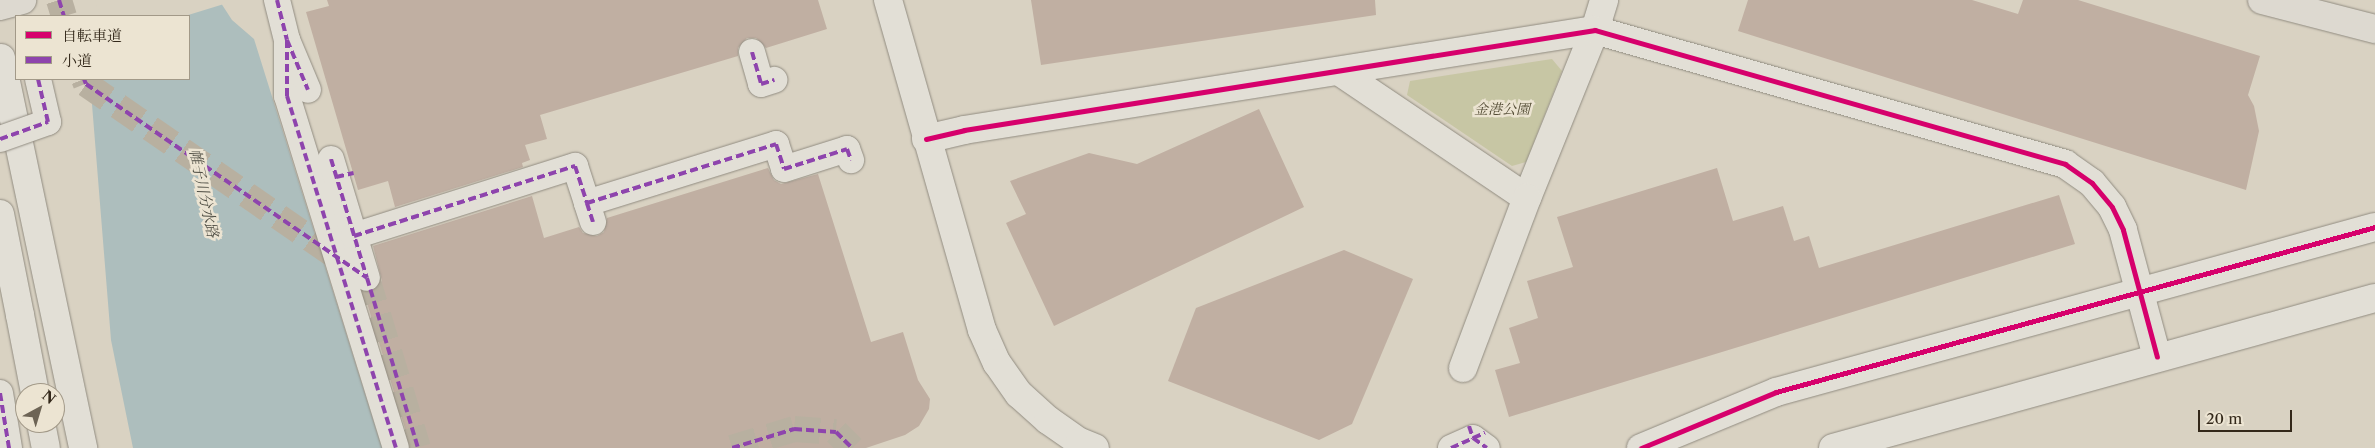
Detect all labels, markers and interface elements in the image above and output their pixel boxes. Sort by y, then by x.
legend [15,15,190,80]
text: 自転車道 [62,26,122,45]
text: 小道 [62,51,92,70]
park label: 金港公園 [1474,101,1530,117]
water label: 帷子川分水路 [186,147,222,239]
north arrow [15,383,65,433]
text: N [38,386,59,408]
scale bar [2200,400,2294,432]
text: 20 m [2206,409,2242,428]

